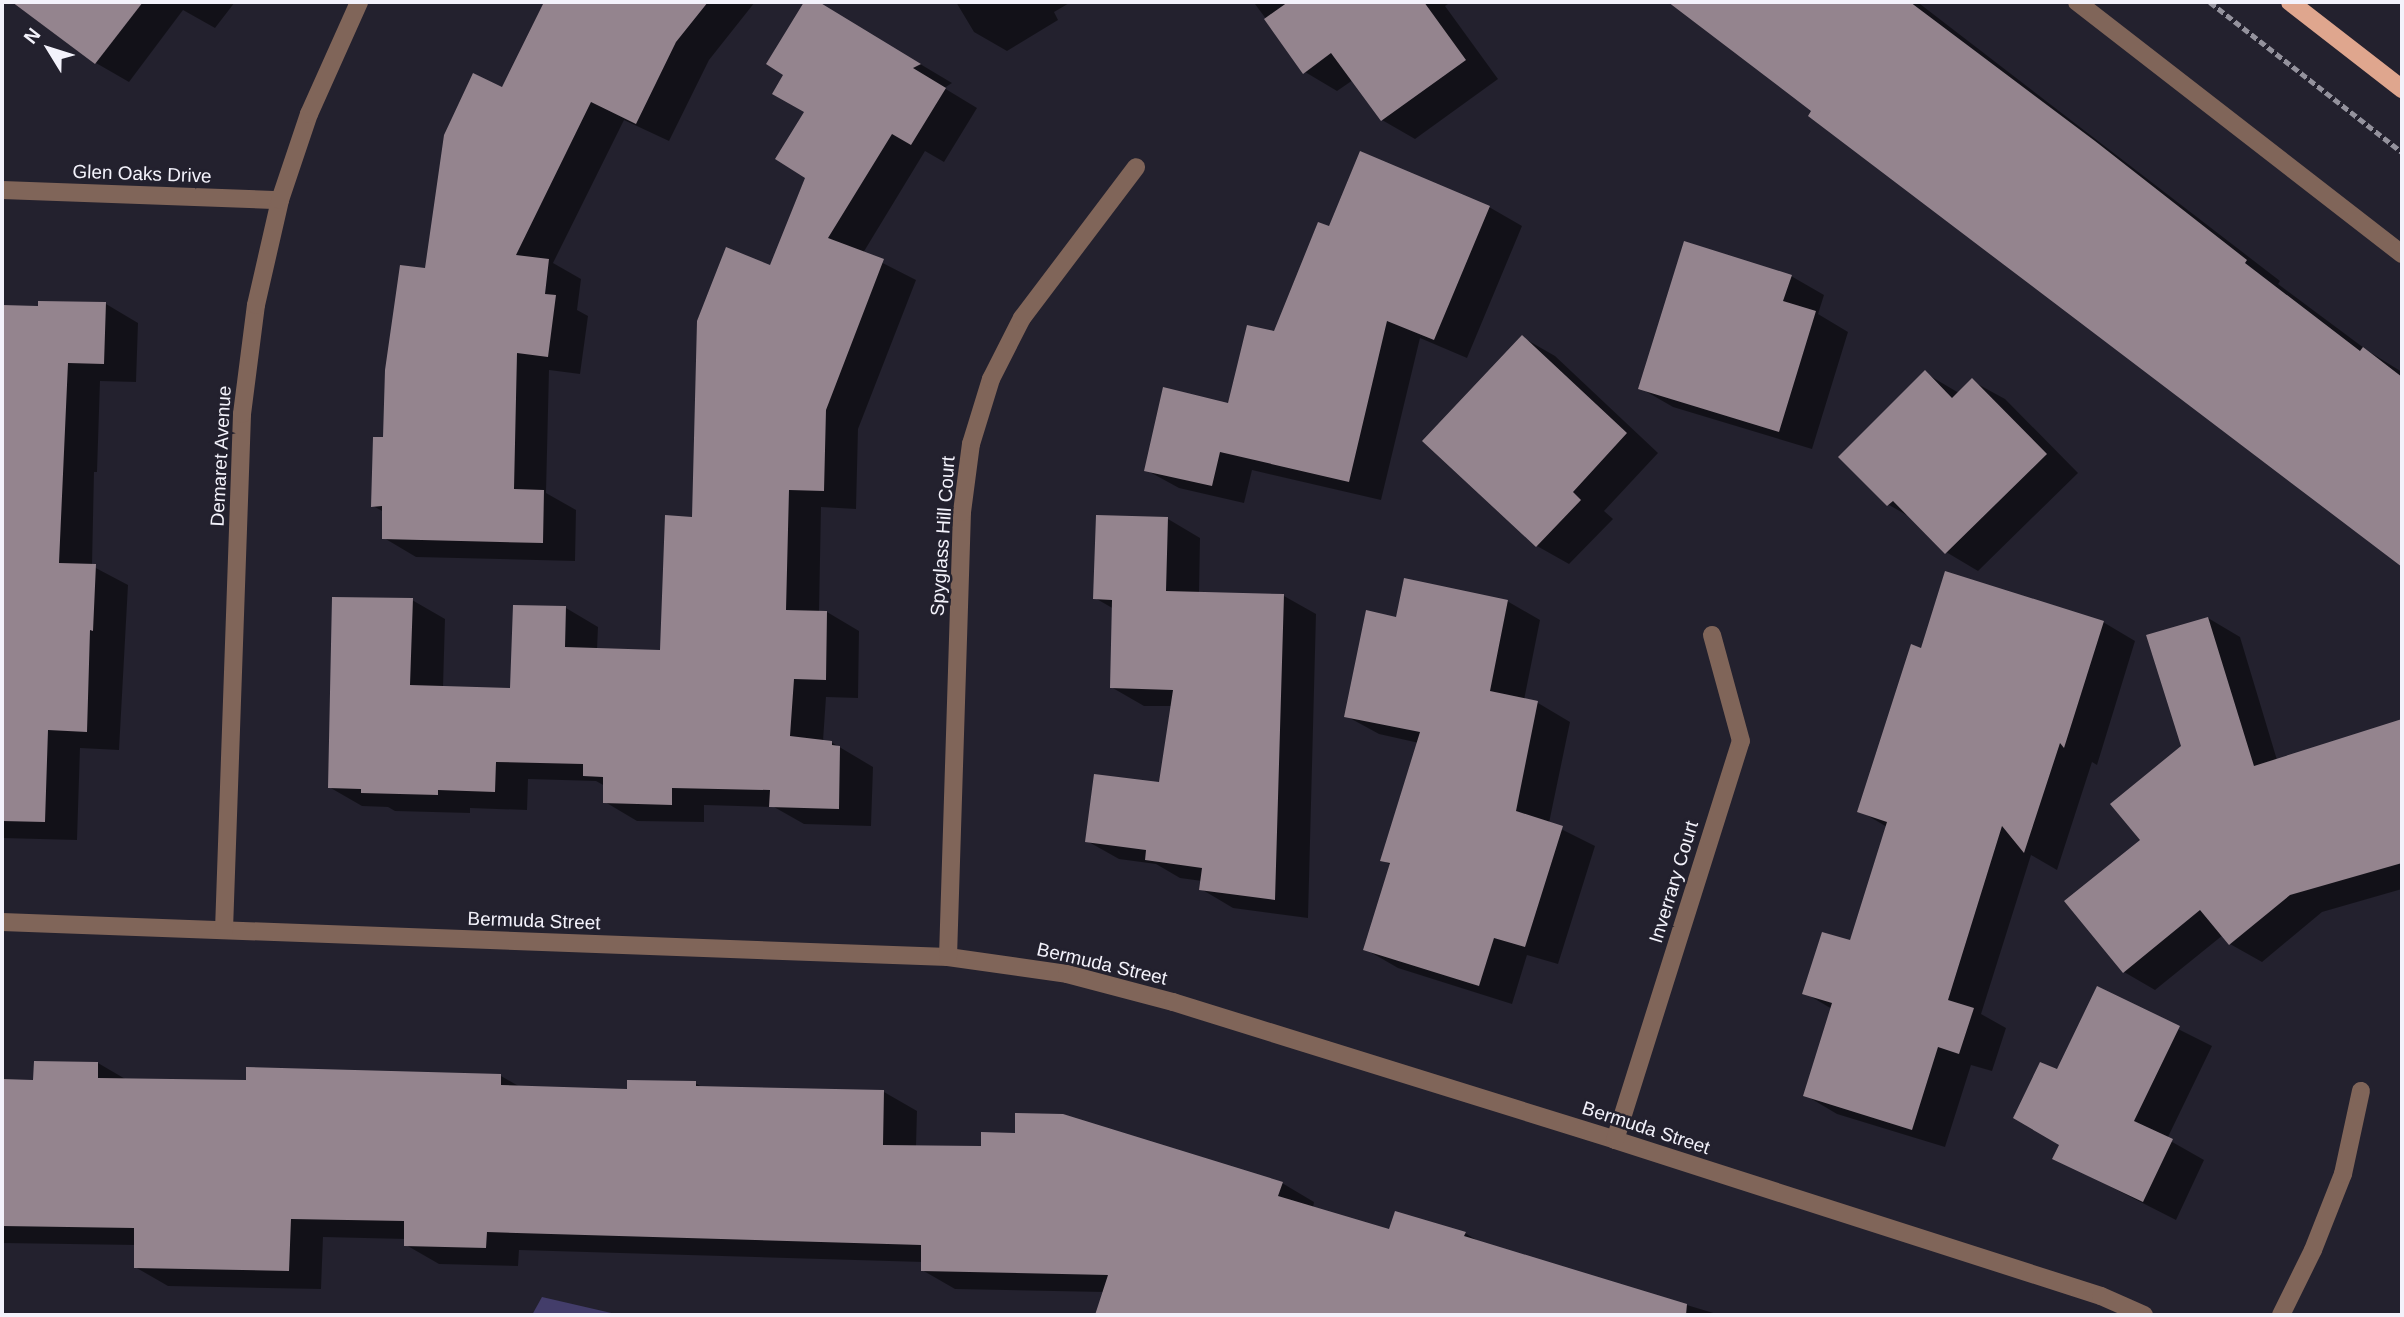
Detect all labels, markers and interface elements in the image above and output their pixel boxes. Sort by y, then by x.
north arrow [14,14,84,84]
text: N [20,24,45,48]
street label: Glen Oaks Drive [72,160,212,188]
street label: Demaret Avenue [206,384,236,528]
street label: Spyglass Hill Court [926,455,960,617]
street label: Inverrary Court [1645,818,1703,946]
street label: Bermuda Street [467,907,601,935]
street label: Bermuda Street [1035,938,1169,990]
street label: Bermuda Street [1579,1097,1713,1159]

